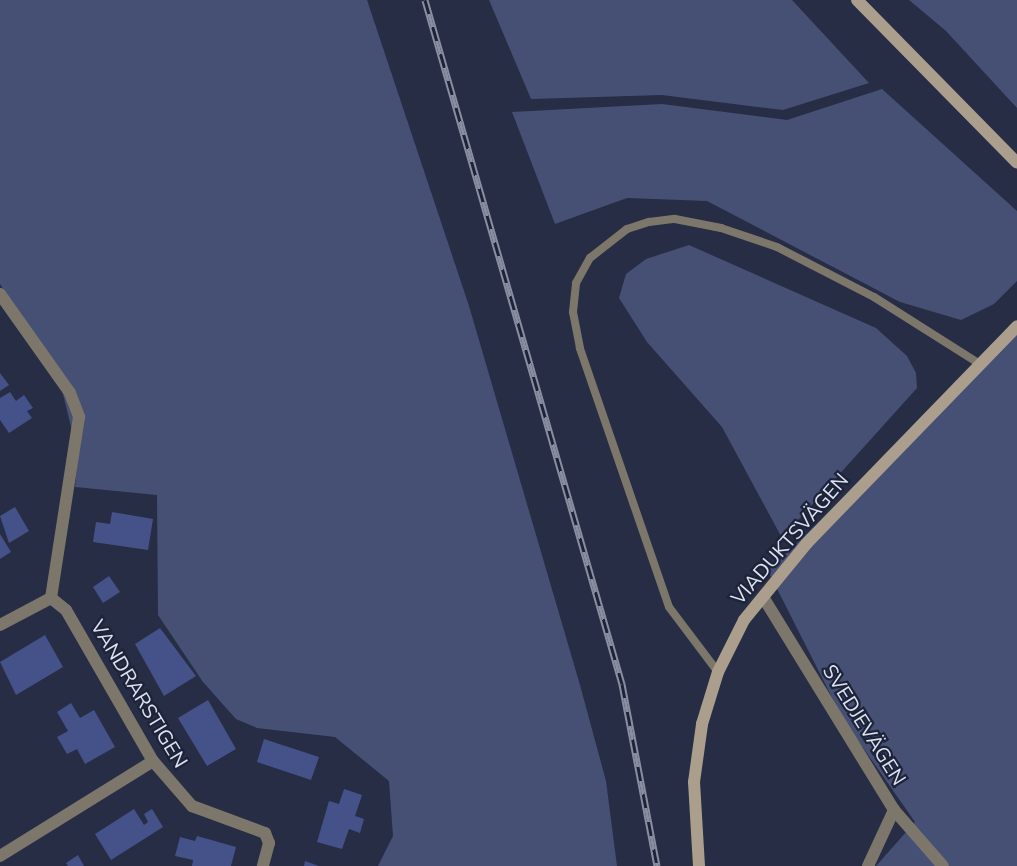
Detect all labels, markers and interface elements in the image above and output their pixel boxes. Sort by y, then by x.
street label: VIADUKTSVÄGEN [726,468,854,610]
street label: VANDRARSTIGEN [85,616,193,772]
street label: SVEDJEVÄGEN [817,660,911,790]

